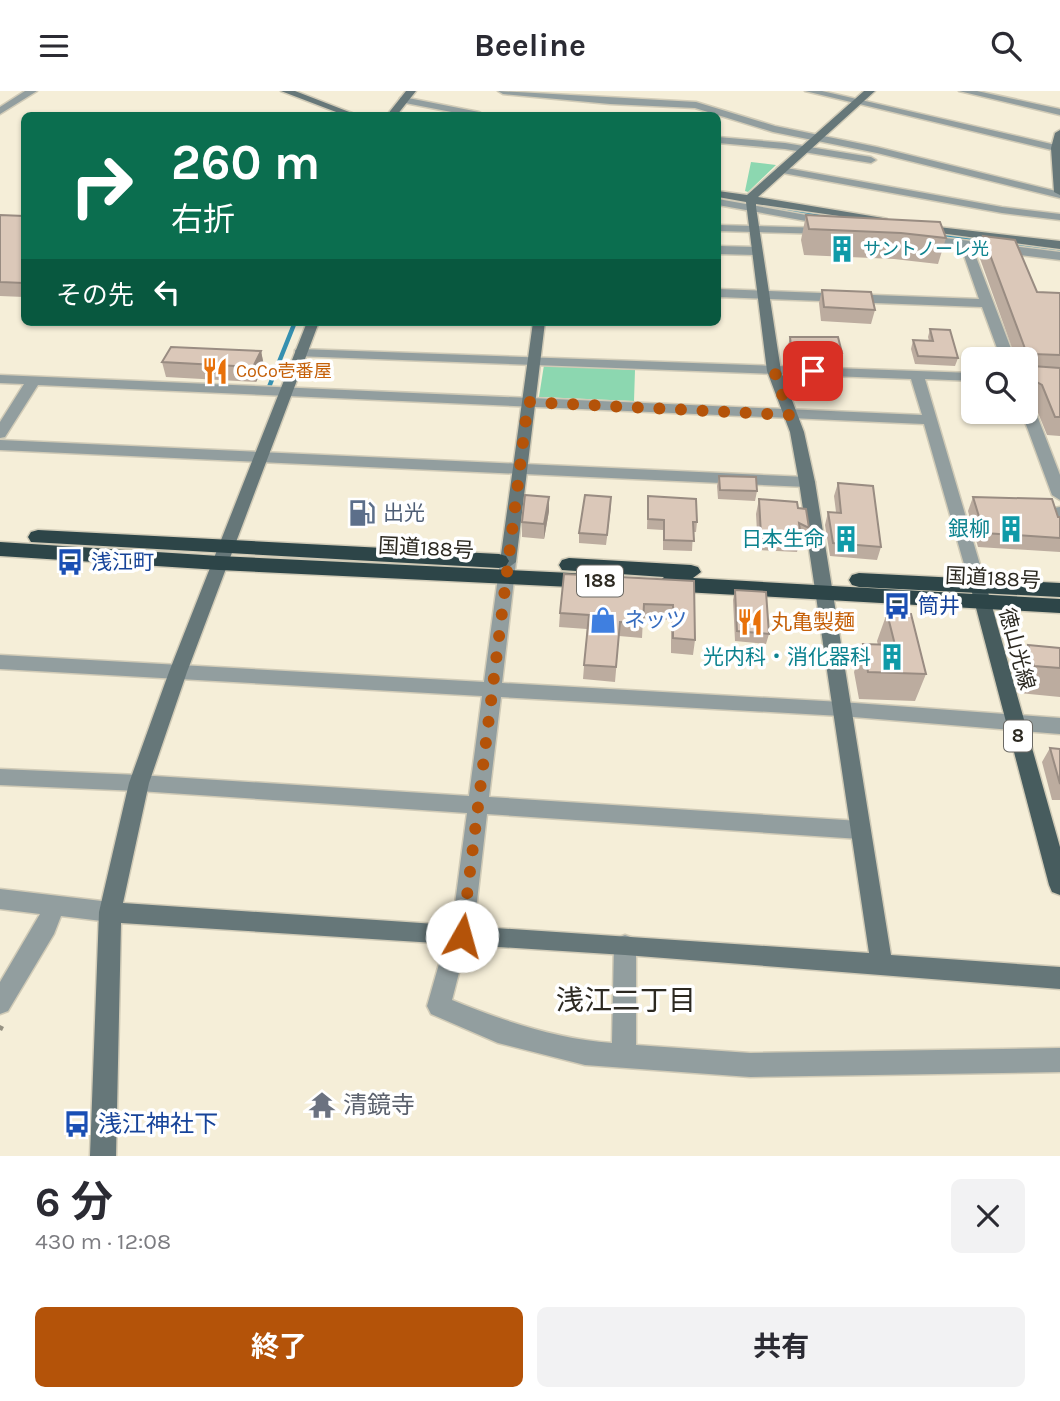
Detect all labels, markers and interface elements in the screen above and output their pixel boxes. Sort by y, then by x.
icon: menu [35,27,73,65]
text: Beeline [474,27,586,64]
icon: search [987,27,1025,65]
text: 260 m [171,134,320,191]
icon: right [56,140,147,231]
text: 右折 [171,201,235,238]
building icon: サントノーレ光 [827,234,857,264]
place label: サントノーレ光 [863,238,989,260]
icon: left [148,273,186,311]
text: その先 [56,280,134,311]
pin [783,341,843,401]
map controls [961,347,1038,424]
button: search [961,347,1038,424]
icon: arrive [794,352,832,390]
restaurant icon: CoCo壱番屋 [200,356,230,386]
place label: CoCo壱番屋 [236,360,332,382]
fuel station icon: 出光 [347,498,377,528]
place label: 出光 [383,501,425,525]
building icon: 銀柳 [996,514,1026,544]
place label: 銀柳 [948,517,990,541]
building icon: 日本生命 [831,524,861,554]
place label: 日本生命 [741,527,825,551]
street label: 国道188号 [378,534,474,562]
bus stop icon: 浅江町 [55,547,85,577]
place label: 浅江町 [91,550,154,574]
street label: 国道188号 [945,564,1041,592]
road number: 188 [577,566,623,596]
bus stop icon: 筒井 [882,591,912,621]
place label: 筒井 [918,594,960,618]
shop icon: ネッツ [588,605,618,635]
street label: 徳山光線 [995,605,1039,693]
restaurant icon: 丸亀製麺 [735,607,765,637]
place label: ネッツ [624,608,687,632]
place label: 丸亀製麺 [771,610,855,634]
building icon: 光内科・消化器科 [877,642,907,672]
place label: 光内科・消化器科 [703,645,871,669]
road number: 8 [1004,721,1032,751]
position arrow [425,899,499,973]
district label: 浅江二丁目 [556,984,696,1017]
temple icon: 清鏡寺 [307,1090,337,1120]
place label: 清鏡寺 [343,1091,415,1119]
bus stop icon: 浅江神社下 [62,1109,92,1139]
place label: 浅江神社下 [98,1110,218,1138]
text: 6 分 [35,1177,113,1227]
button: close [951,1179,1025,1253]
text: 430 m · 12:08 [35,1228,171,1255]
button: 終了 [35,1307,523,1387]
button: 共有 [537,1307,1025,1387]

